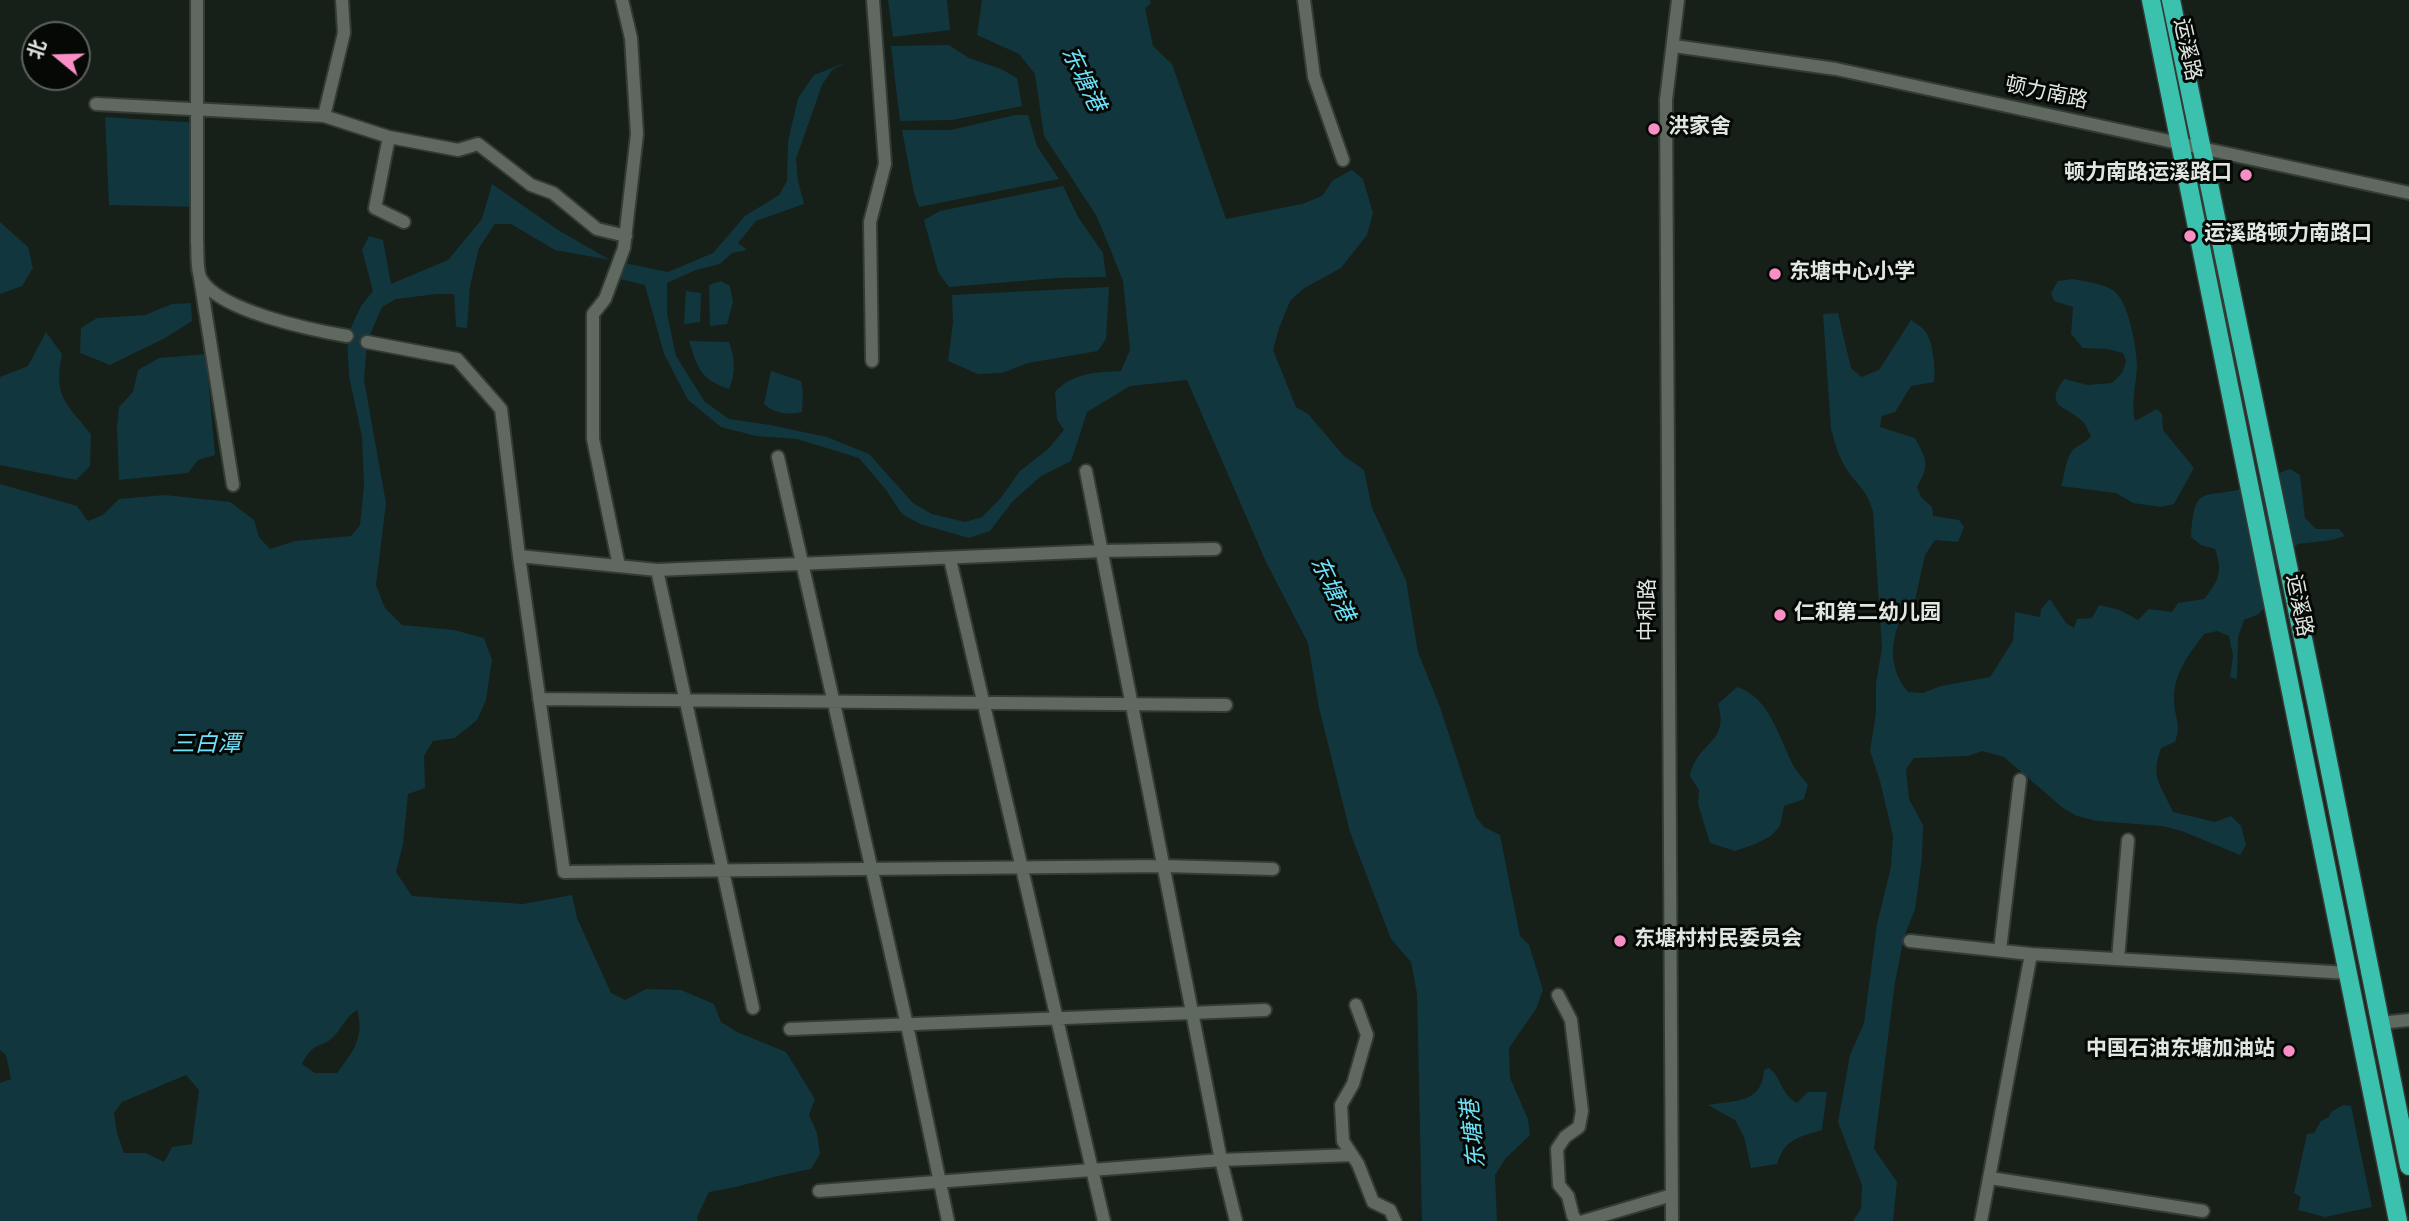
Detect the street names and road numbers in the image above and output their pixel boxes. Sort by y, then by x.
street label: 运溪路 [2166,17,2204,83]
street label: 顿力南路 [2002,74,2090,116]
street label: 运溪路 [2279,573,2315,639]
street label: 中和路 [1637,579,1663,641]

